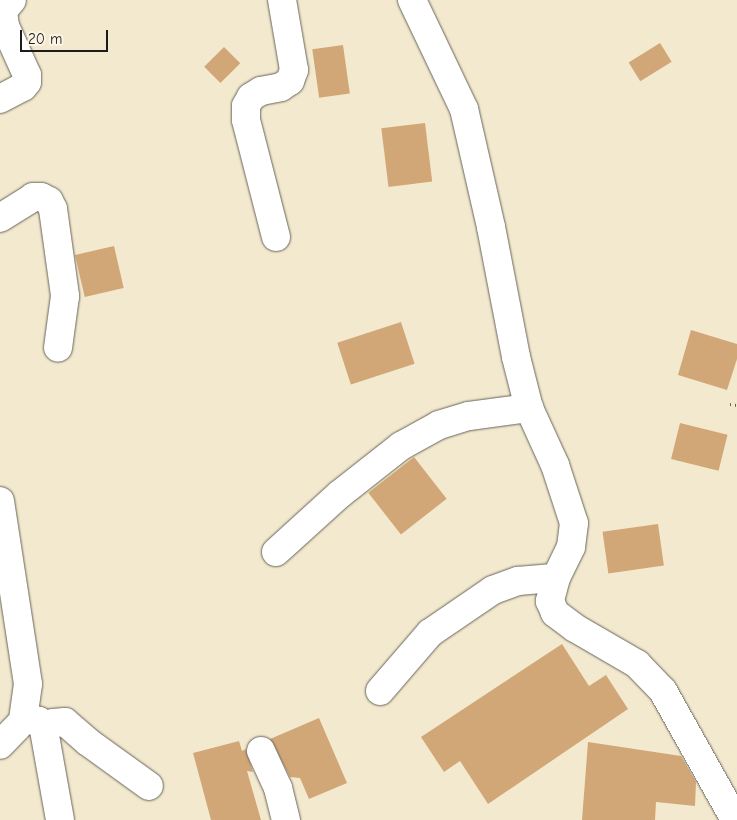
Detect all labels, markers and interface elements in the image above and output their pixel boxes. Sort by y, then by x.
scale bar [22,20,110,52]
text: 20 m [28,30,62,48]

